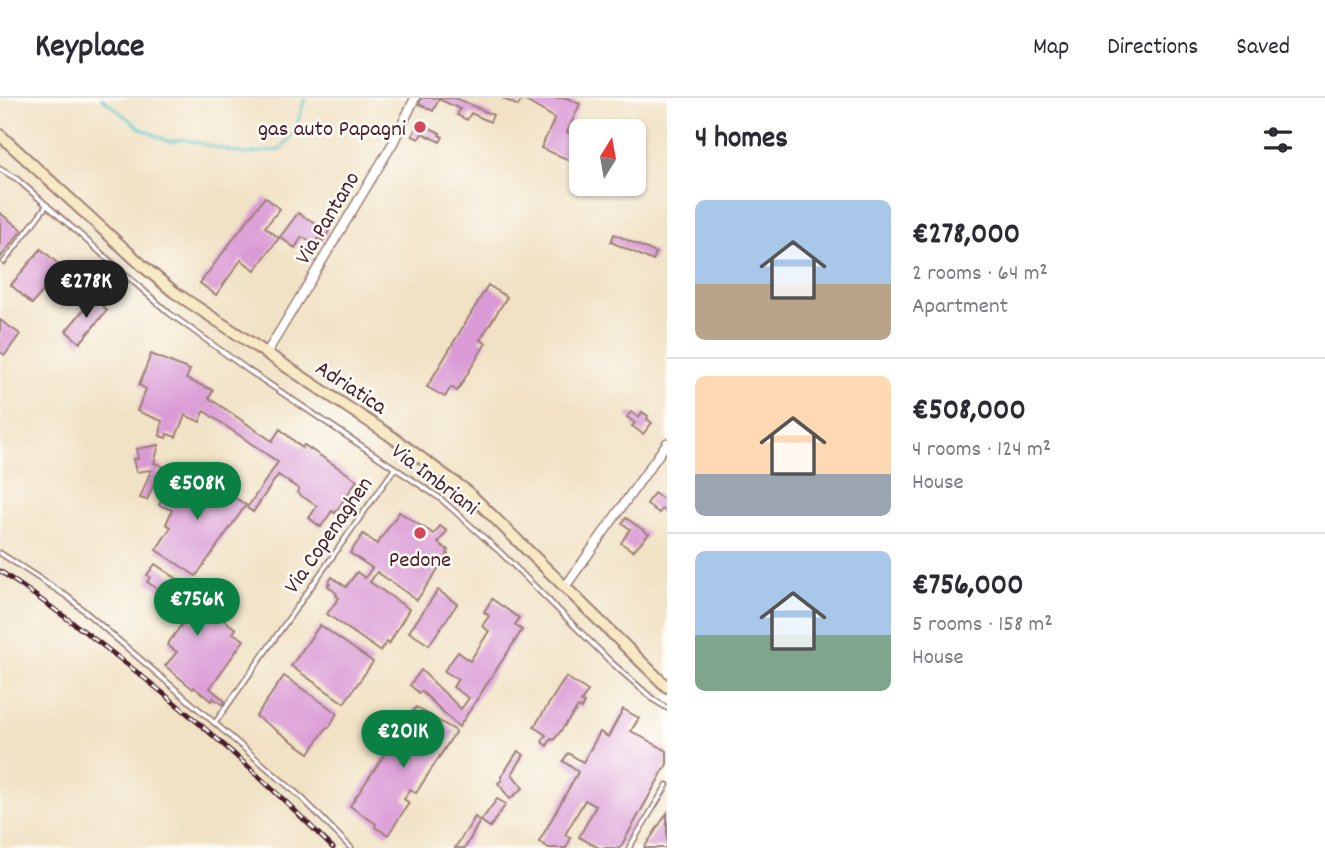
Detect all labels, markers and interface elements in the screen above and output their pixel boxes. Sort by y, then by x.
text: Keyplace [35,25,144,72]
text: Map [1033,31,1069,65]
text: Directions [1107,31,1198,65]
text: Saved [1236,31,1290,65]
place label: gas auto Papagni [258,114,406,147]
marker: gas auto Papagni [412,119,428,135]
north arrow [569,119,646,196]
map controls [569,119,646,196]
text: 4 homes [695,119,788,162]
icon: filters [1259,121,1297,159]
street label: Via Pantano [288,166,370,272]
text: €278,000 [912,215,1020,258]
icon: home [751,228,835,312]
text: 2 rooms · 64 m² [912,258,1048,291]
pin: €278K [37,260,135,320]
text: €278K [60,266,112,299]
text: Apartment [912,291,1008,324]
street label: Adriatica [308,353,393,425]
text: €508,000 [912,391,1026,434]
icon: home [751,404,835,488]
text: 4 rooms · 124 m² [912,434,1051,467]
street label: Via Imbriani [383,437,485,525]
pin: €508K [148,462,246,522]
text: House [912,467,964,500]
text: €508K [169,468,225,501]
street label: Via Copenaghen [277,471,383,601]
marker: Pedone [412,525,428,541]
place label: Pedone [389,545,451,578]
text: €756,000 [912,566,1024,609]
pin: €756K [148,578,246,638]
icon: home [751,579,835,663]
text: €756K [170,584,224,617]
text: 5 rooms · 158 m² [912,609,1053,642]
text: House [912,642,964,675]
pin: €201K [354,710,452,770]
text: €201K [377,716,429,749]

